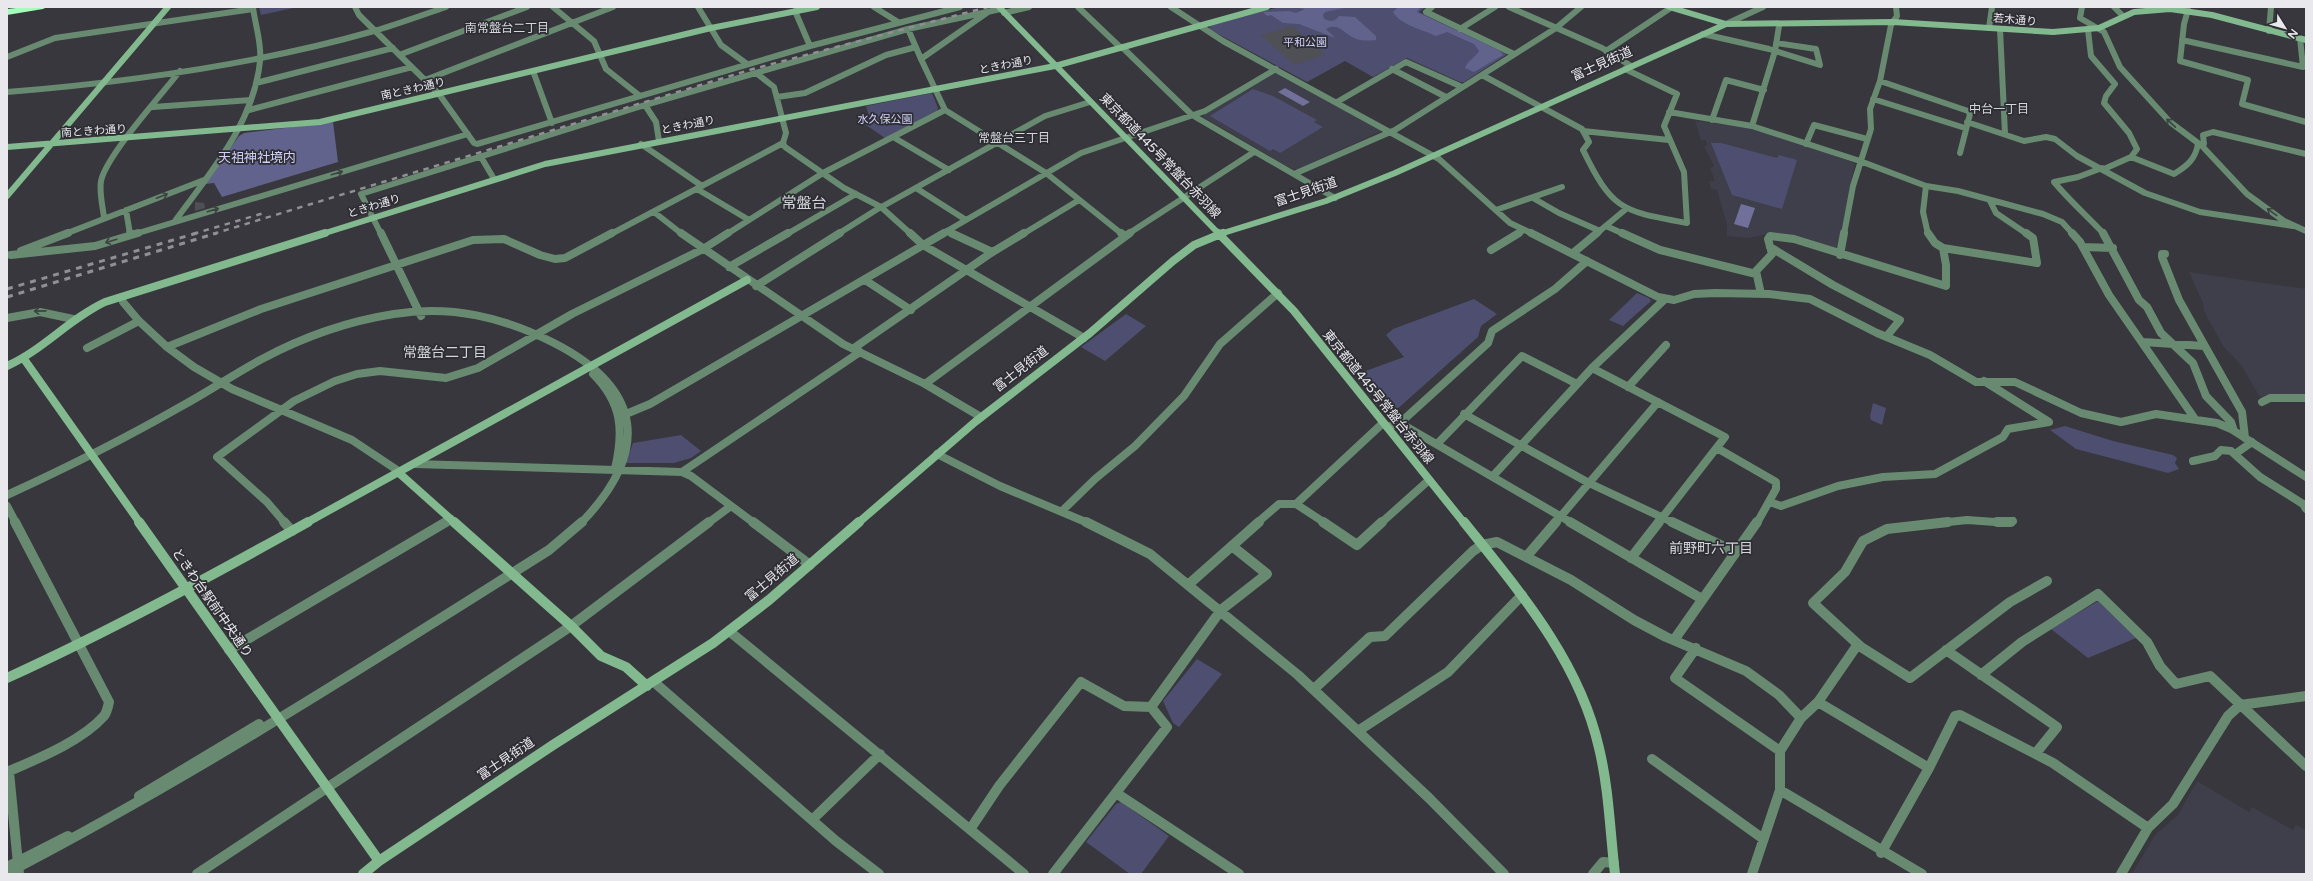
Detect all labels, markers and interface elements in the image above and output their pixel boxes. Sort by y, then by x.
north arrow [2265,8,2305,48]
street label: 若木通り [1993,12,2037,28]
district label: 南常盤台二丁目 [465,21,549,35]
text: N [2285,26,2300,41]
park label: 平和公園 [1283,36,1327,49]
street label: 富士見街道 [1569,43,1635,85]
street label: ときわ通り [978,53,1034,77]
street label: 南ときわ通り [379,75,447,103]
street label: 東京都道445号常盤台赤羽線 [1096,90,1224,222]
district label: 中台一丁目 [1969,102,2029,116]
street label: ときわ通り [660,113,716,137]
park label: 水久保公園 [858,113,913,126]
one-way arrow [2166,118,2176,127]
street label: 南ときわ通り [61,122,127,140]
district label: 常盤台三丁目 [978,131,1050,145]
park label: 天祖神社境内 [218,150,296,166]
one-way arrow [331,169,344,176]
street label: 富士見街道 [1273,174,1339,210]
one-way arrow [156,191,168,199]
street label: ときわ通り [346,192,402,220]
district label: 常盤台 [781,194,827,212]
one-way arrow [206,206,219,213]
one-way arrow [2267,208,2278,216]
one-way arrow [105,238,118,245]
one-way arrow [34,307,47,315]
street label: 東京都道445号常盤台赤羽線 [1319,327,1437,467]
street label: 富士見街道 [990,343,1052,395]
district label: 常盤台二丁目 [403,344,487,361]
district label: 前野町六丁目 [1669,540,1753,557]
street label: ときわ台駅前中央通り [168,545,256,661]
street label: 富士見街道 [742,551,802,605]
street label: 富士見街道 [475,734,537,784]

